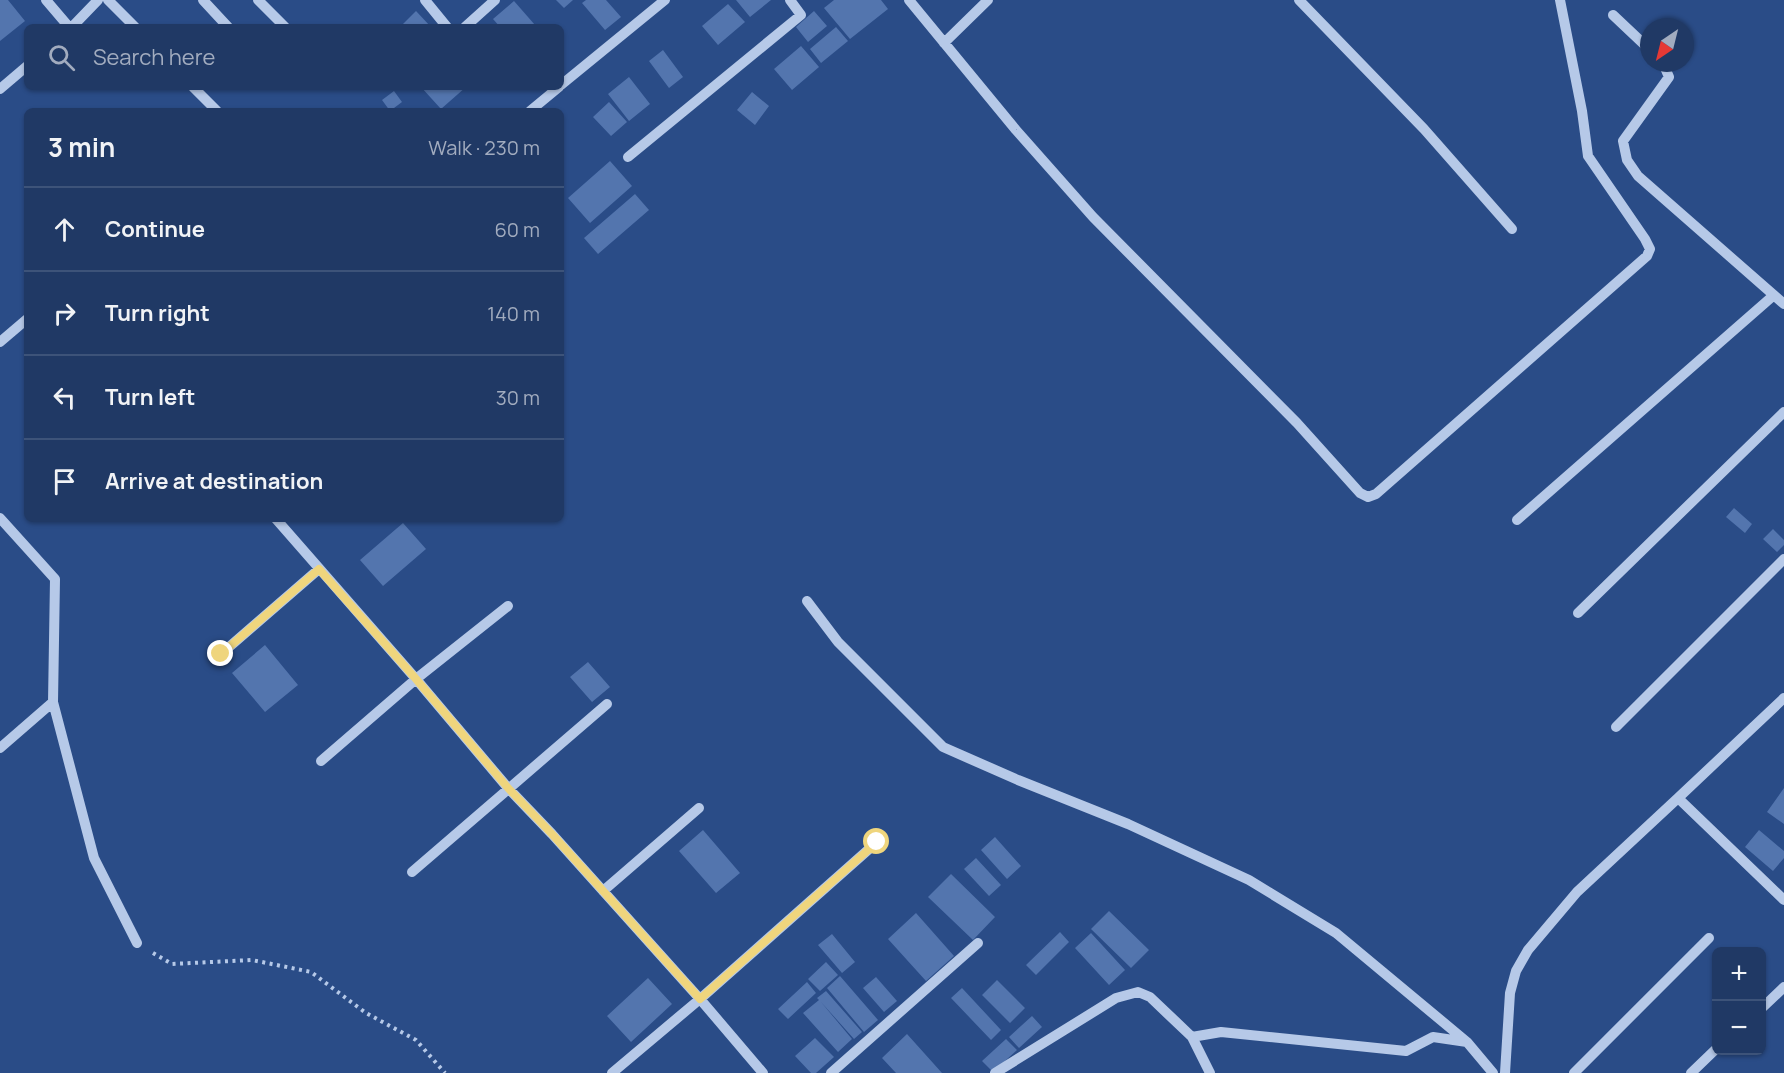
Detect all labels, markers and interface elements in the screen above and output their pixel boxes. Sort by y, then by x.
north arrow [1640,18,1694,72]
search box [24,24,564,90]
icon: search [45,41,78,74]
text: Search here [93,42,215,72]
text: 3 min [48,129,115,165]
text: Walk · 230 m [428,134,540,161]
icon: ahead [48,213,81,246]
text: Continue [105,214,205,244]
text: 60 m [494,216,540,243]
icon: right [48,297,81,330]
text: Turn right [105,298,210,328]
text: 140 m [487,300,540,327]
icon: left [48,381,81,414]
text: Turn left [105,382,195,412]
text: 30 m [496,384,540,411]
icon: arrive [48,465,81,498]
text: Arrive at destination [105,466,323,496]
route end [207,640,233,666]
route start [863,828,889,854]
map controls [1712,947,1766,1055]
button: + [1712,947,1766,1001]
button: − [1712,1001,1766,1055]

